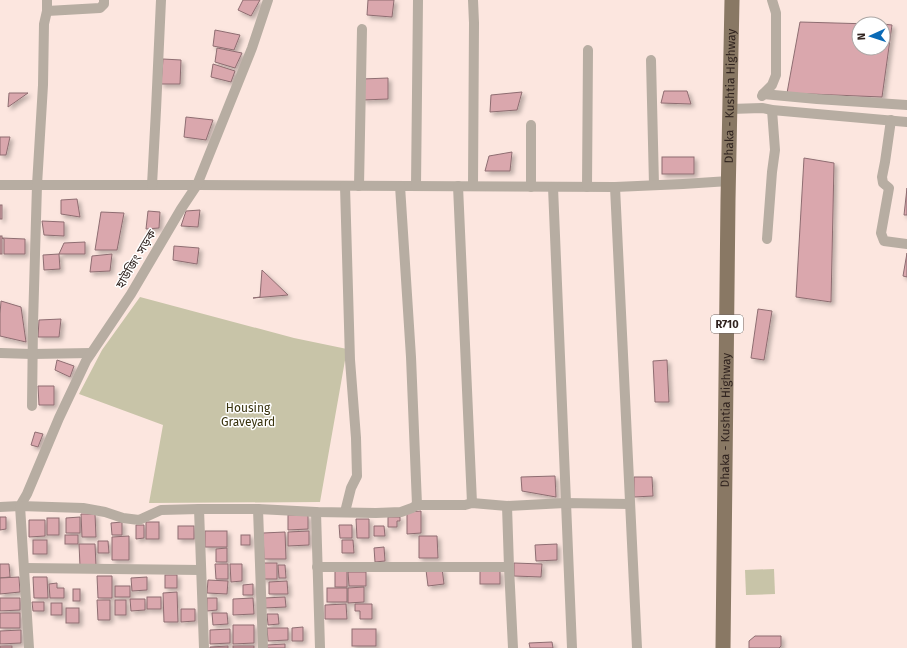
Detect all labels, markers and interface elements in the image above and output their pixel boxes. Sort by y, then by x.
north arrow [851,16,891,56]
street label: Dhaka - Kushtia Highway [722,28,738,164]
text: N [855,33,868,40]
street label: হাউজিং সড়ক [112,226,159,292]
road number: R710 [711,315,743,333]
street label: Dhaka - Kushtia Highway [718,353,733,487]
park label: Housing Graveyard [221,401,275,429]

